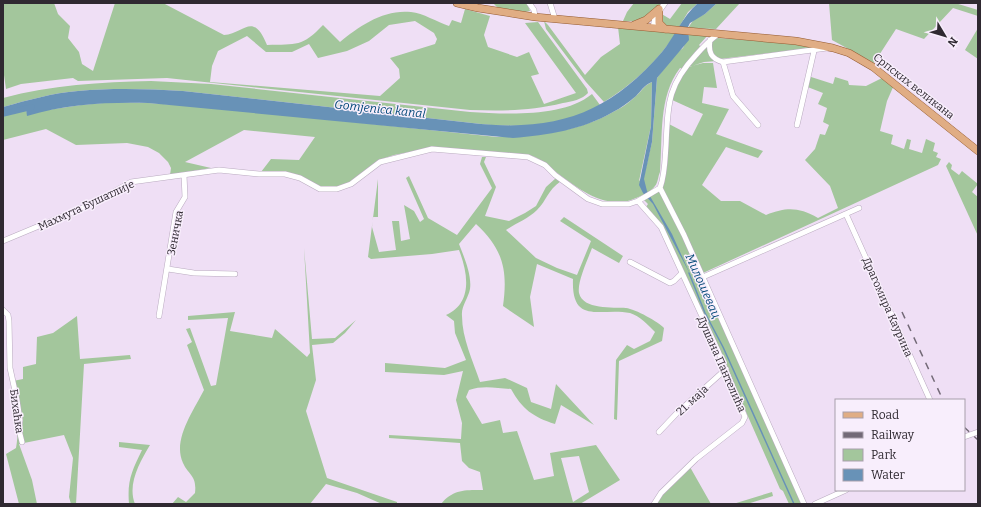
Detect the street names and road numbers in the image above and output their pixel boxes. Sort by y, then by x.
street label: Српских великана [871,51,957,122]
street label: Махмута Бушатлије [36,177,137,234]
street label: Зеничка [165,210,186,257]
street label: Драгомира Каурина [860,255,915,359]
street label: Душана Пантелића [694,314,749,414]
street label: 21. маја [674,382,711,418]
street label: Бихаћка [7,388,26,434]

